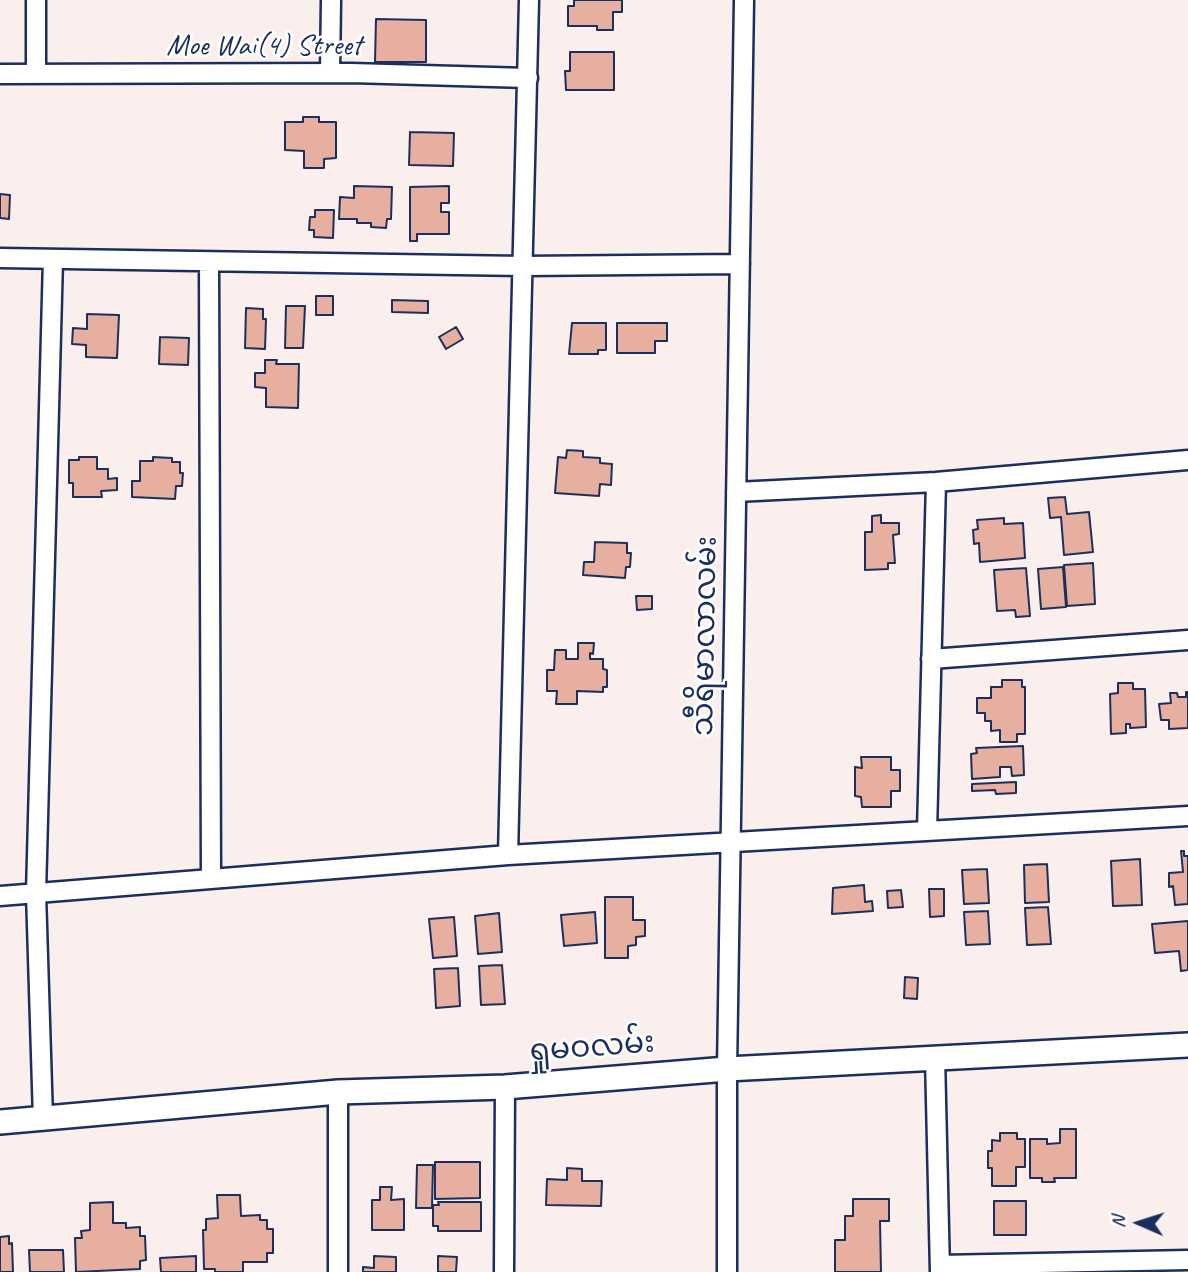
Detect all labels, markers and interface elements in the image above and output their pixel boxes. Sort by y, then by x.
street label: Moe Wai(4) Street [166,28,362,64]
street label: သီရိမာလာလမ်း [686,536,726,736]
street label: ရှုမဝလမ်း [526,1026,656,1070]
north arrow [1104,1188,1174,1258]
text: N [1106,1215,1130,1228]

